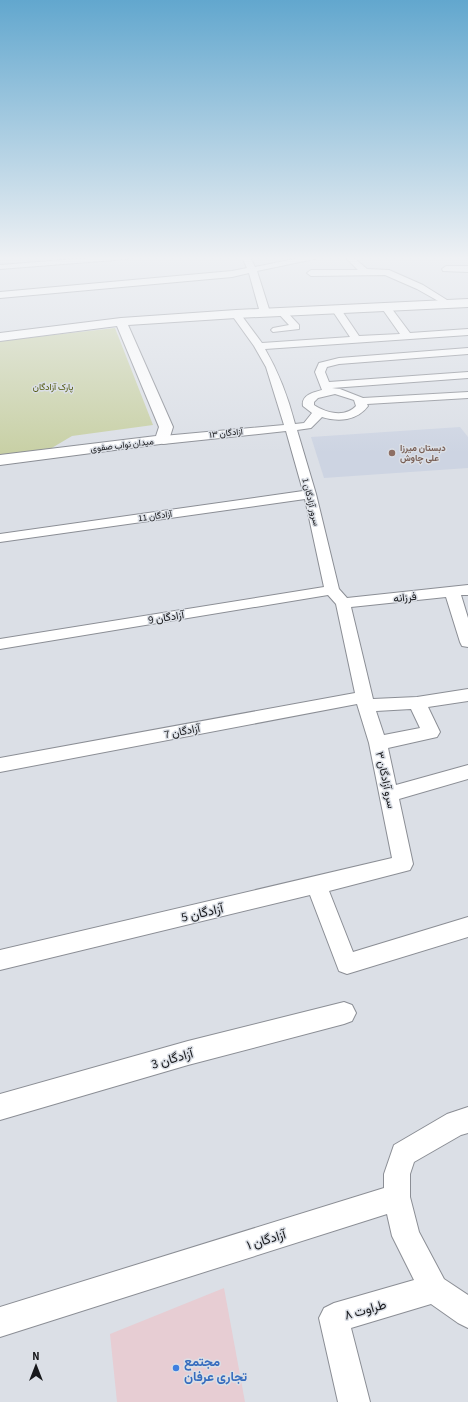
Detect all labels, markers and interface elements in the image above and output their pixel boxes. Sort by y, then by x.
park label: پارک آزادگان [33,381,73,394]
street label: آزادگان ۱۳ [209,425,244,442]
street label: میدان نواب صفوی [90,435,155,456]
place label: دبستان میرزا علی چاوش [400,442,446,465]
marker: دبستان میرزا علی چاوش [387,448,397,458]
street label: سرور آزادگان 1 [298,477,323,527]
street label: آزادگان 11 [137,508,174,525]
street label: فرزانه [393,589,418,606]
street label: آزادگان 9 [147,607,187,628]
street label: آزادگان 7 [163,720,203,742]
street label: سرو آزادگان ۳ [372,750,399,810]
street label: آزادگان 5 [179,899,226,927]
street label: آزادگان 3 [149,1044,196,1074]
street label: آزادگان ۱ [245,1225,289,1254]
street label: طراوت ۸ [342,1295,388,1325]
north arrow [16,1346,56,1386]
text: N [32,1349,40,1364]
place label: مجتمع تجاری عرفان [184,1353,247,1386]
marker: مجتمع تجاری عرفان [171,1363,181,1373]

